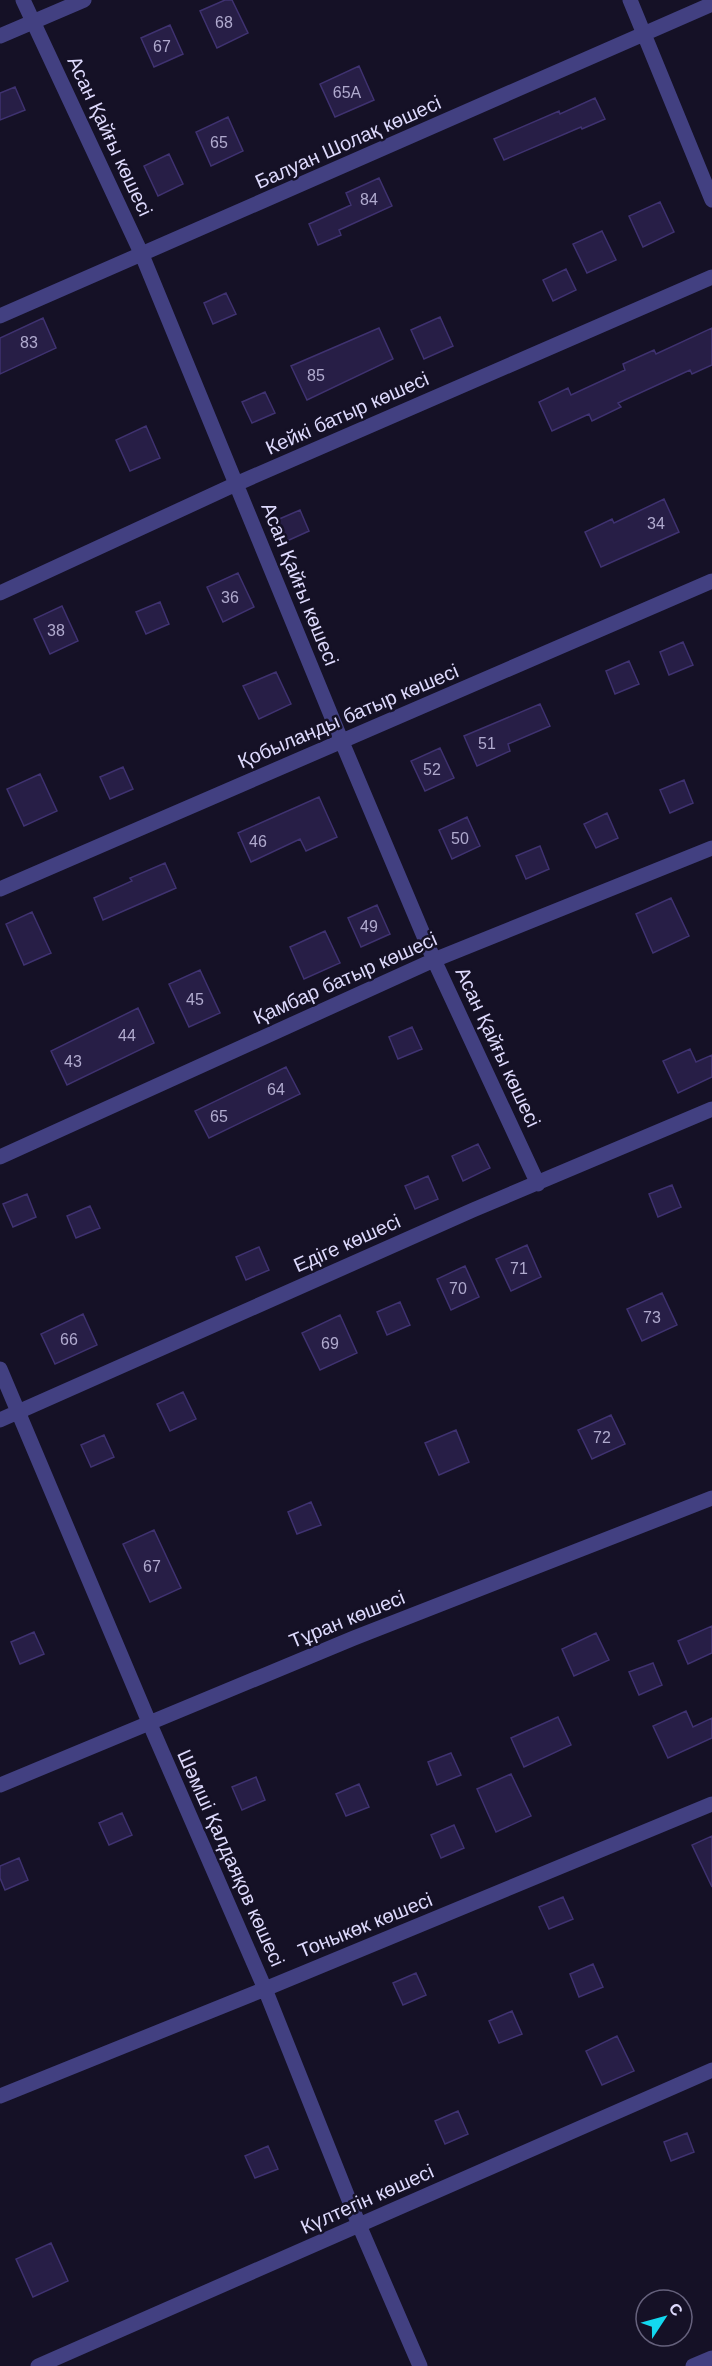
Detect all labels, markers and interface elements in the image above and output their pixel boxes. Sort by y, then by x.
house number: 68 [215,14,233,31]
house number: 67 [153,38,171,55]
street label: Асан Қайғы көшесі [63,53,157,219]
house number: 65А [333,84,362,101]
street label: Балуан Шолақ көшесі [252,91,444,193]
house number: 65 [210,134,228,151]
house number: 84 [360,191,378,208]
house number: 83 [20,334,38,351]
street label: Кейкі батыр көшесі [262,367,432,459]
house number: 85 [307,367,325,384]
street label: Асан Қайғы көшесі [257,499,343,669]
house number: 34 [647,515,665,532]
house number: 36 [221,589,239,606]
house number: 38 [47,622,65,639]
street label: Қобыланды батыр көшесі [234,659,462,773]
house number: 51 [478,735,496,752]
house number: 52 [423,761,441,778]
house number: 50 [451,830,469,847]
house number: 46 [249,833,267,850]
house number: 49 [360,918,378,935]
street label: Қамбар батыр көшесі [250,928,440,1028]
street label: Асан Қайғы көшесі [451,964,545,1130]
house number: 45 [186,991,204,1008]
house number: 44 [118,1027,136,1044]
house number: 43 [64,1053,82,1070]
house number: 64 [267,1081,285,1098]
house number: 65 [210,1108,228,1125]
street label: Едіге көшесі [290,1210,404,1276]
house number: 71 [510,1260,528,1277]
house number: 70 [449,1280,467,1297]
house number: 73 [643,1309,661,1326]
house number: 66 [60,1331,78,1348]
house number: 69 [321,1335,339,1352]
house number: 72 [593,1429,611,1446]
house number: 67 [143,1558,161,1575]
street label: Тұран көшесі [286,1586,408,1652]
street label: Шәмші Қалдаяқов көшесі [173,1746,289,1970]
street label: Тоныкөк көшесі [295,1888,435,1962]
street label: Күлтегін көшесі [297,2160,437,2238]
north arrow [634,2288,694,2348]
text: С [665,2300,686,2320]

